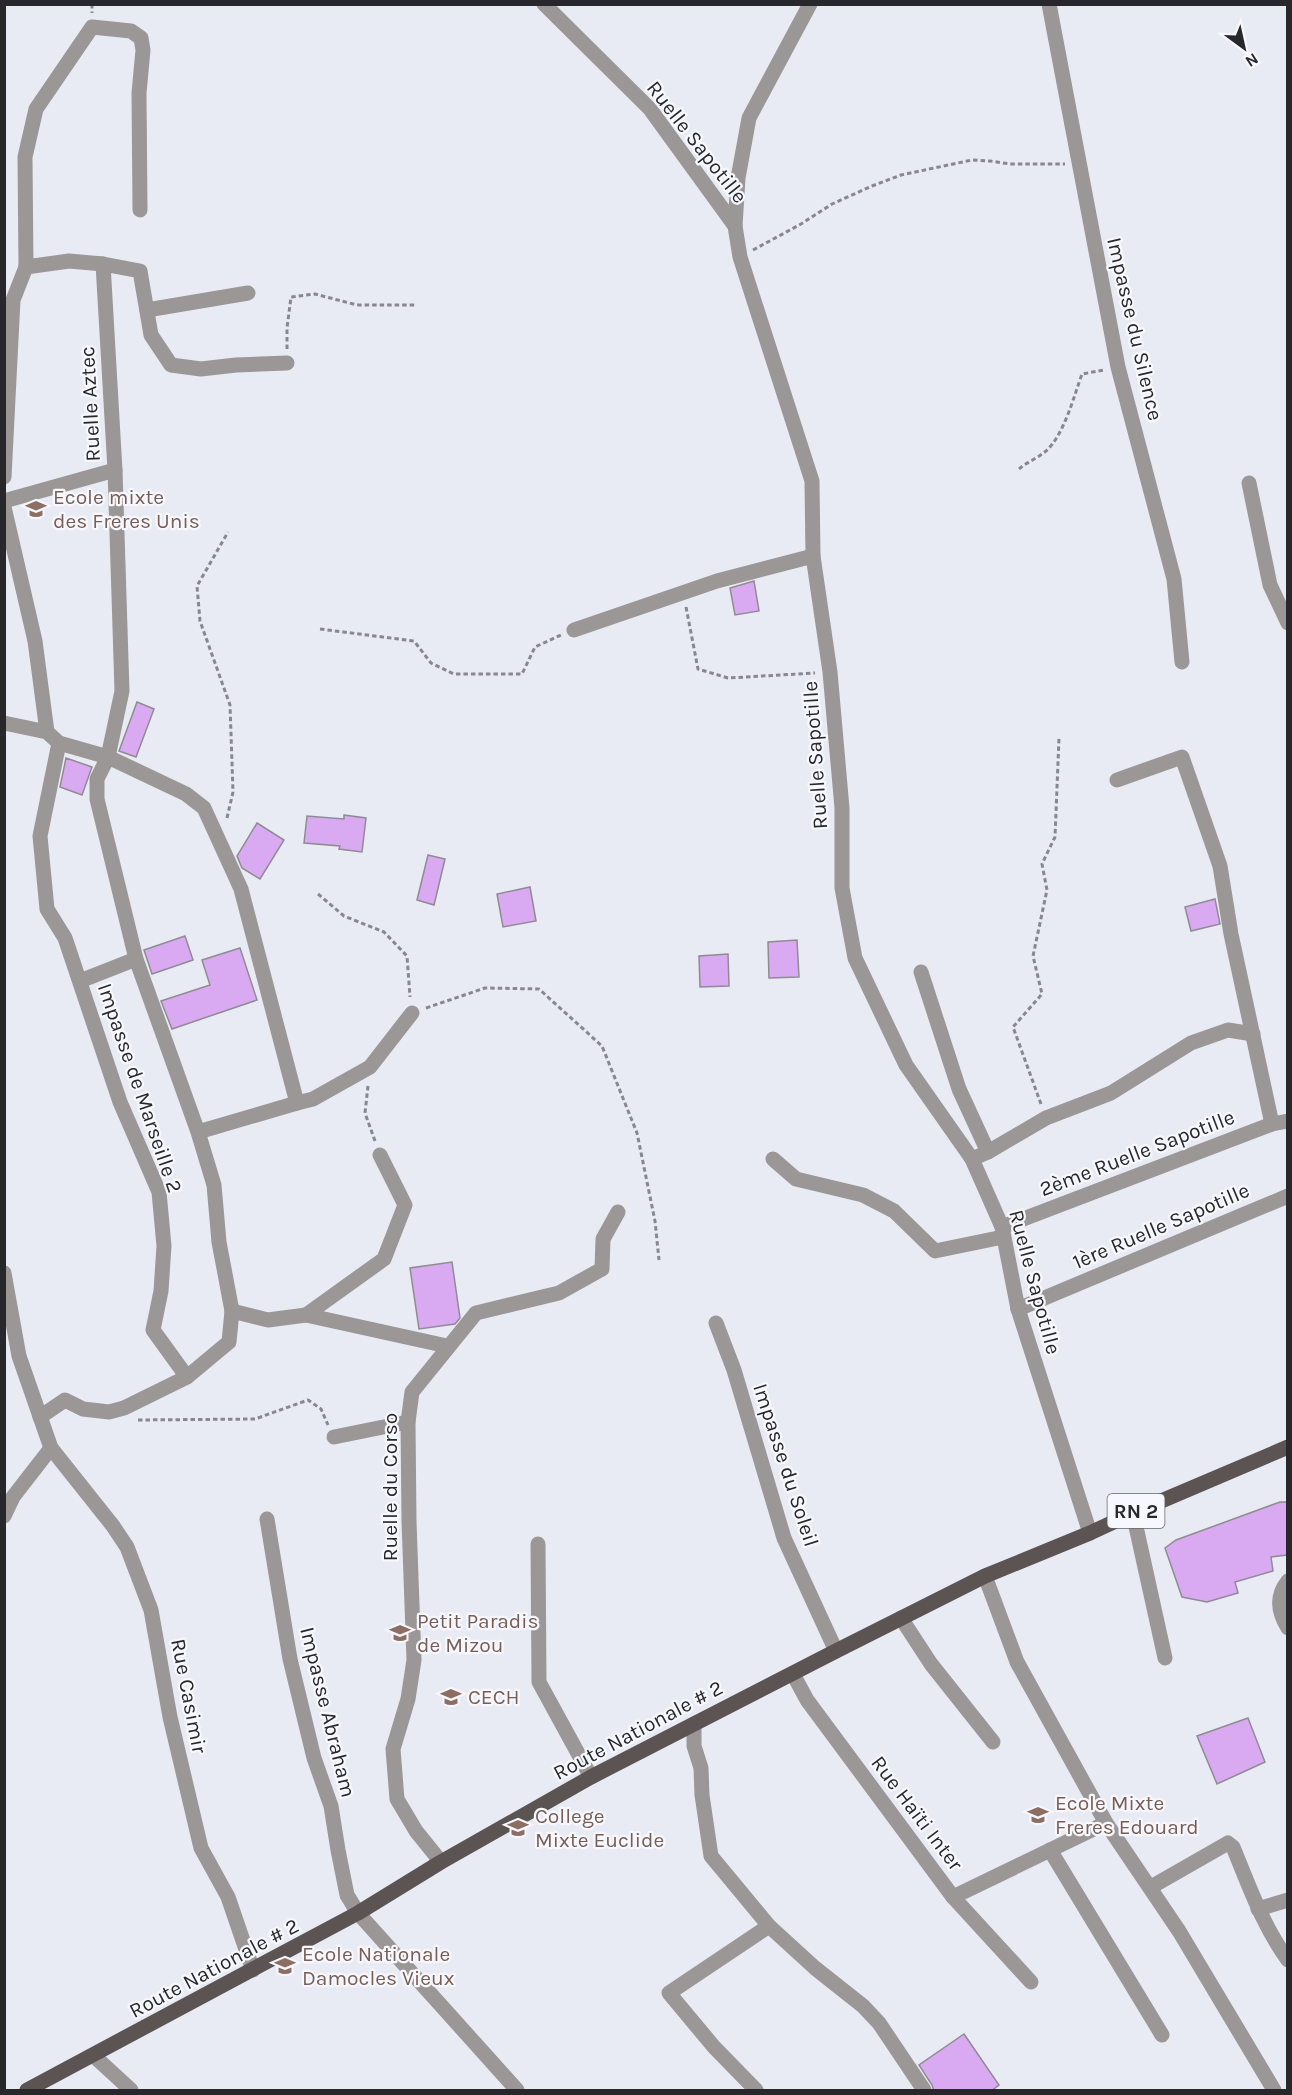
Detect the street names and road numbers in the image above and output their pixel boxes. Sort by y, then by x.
street label: Ruelle Sapotille [642,76,752,208]
street label: Impasse du Silence [1102,235,1168,423]
street label: Ruelle Aztec [75,346,105,462]
street label: Ruelle Sapotille [798,680,832,830]
street label: Impasse de Marseille 2 [93,980,187,1196]
street label: 2ème Ruelle Sapotille [1036,1105,1238,1201]
street label: 1ère Ruelle Sapotille [1069,1178,1253,1274]
street label: Ruelle Sapotille [1004,1207,1066,1357]
street label: Impasse du Soleil [748,1380,824,1550]
street label: Ruelle du Corso [378,1413,402,1561]
road number: RN 2 [1108,1494,1164,1528]
street label: Impasse Abraham [295,1624,361,1800]
street label: Rue Casimir [166,1636,212,1756]
street label: Route Nationale # 2 [549,1675,727,1785]
street label: Rue Haïti Inter [866,1751,968,1875]
street label: Route Nationale # 2 [125,1913,303,2023]

